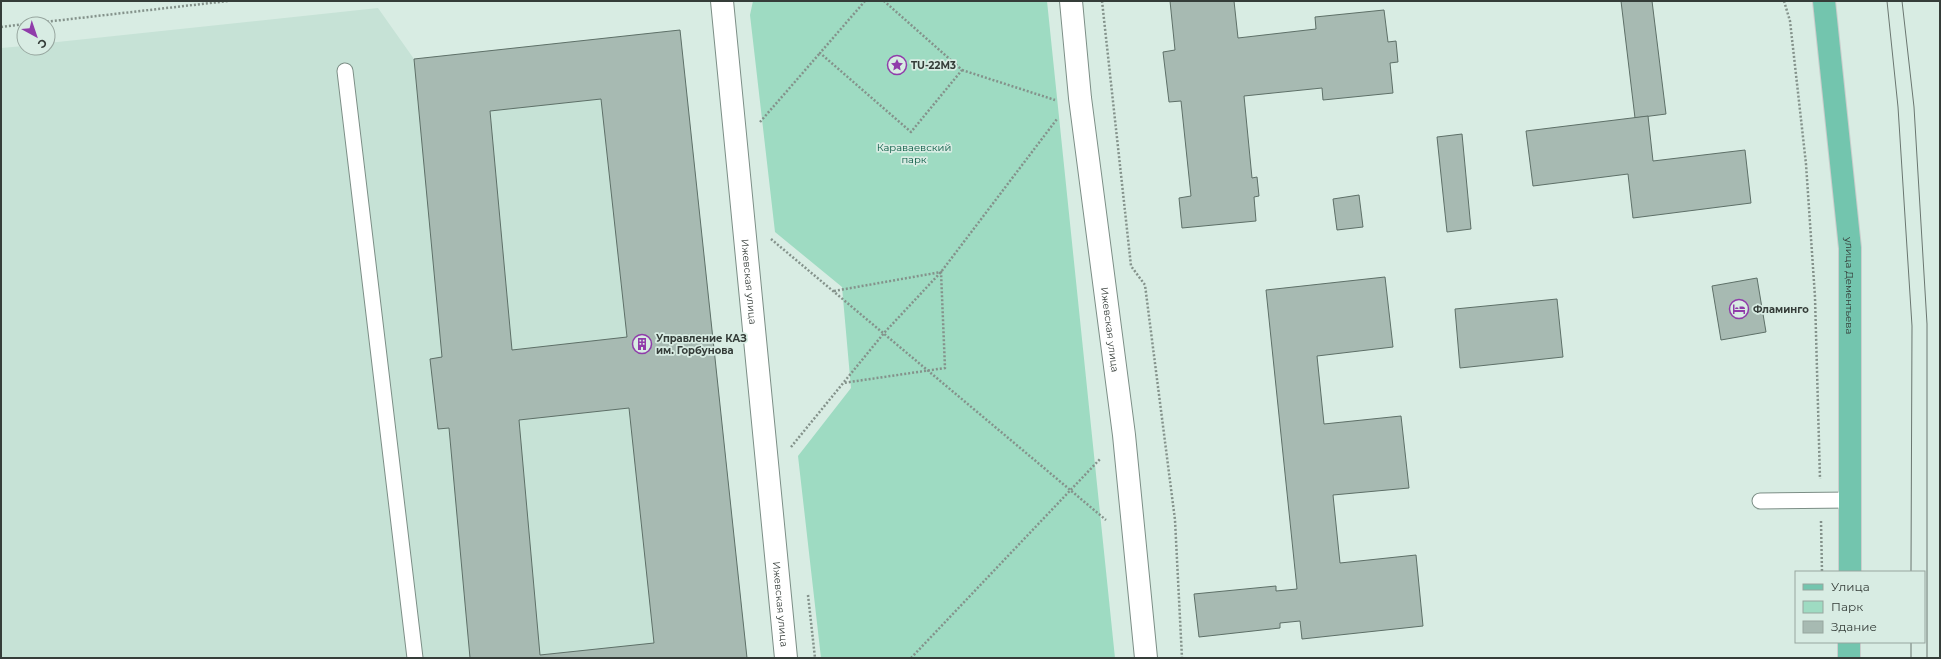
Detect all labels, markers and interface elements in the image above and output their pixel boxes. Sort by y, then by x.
north arrow [16,16,56,56]
text: С [35,36,50,52]
place icon: TU-22M3 [886,54,908,76]
place label: TU-22M3 [911,59,956,72]
park label: Караваевский парк [877,141,951,166]
street label: улица Дементьева [1842,235,1856,334]
street label: Ижевская улица [738,238,759,325]
street label: Ижевская улица [1098,286,1122,373]
hotel icon: Фламинго [1728,298,1750,320]
place label: Фламинго [1753,303,1809,316]
place label: Управление КАЗ им. Горбунова [656,332,747,357]
building icon: Управление КАЗ им. Горбунова [631,333,653,355]
street label: Ижевская улица [770,561,791,648]
legend [1795,571,1925,643]
text: Улица [1831,579,1870,594]
text: Парк [1831,599,1863,614]
text: Здание [1831,619,1877,634]

